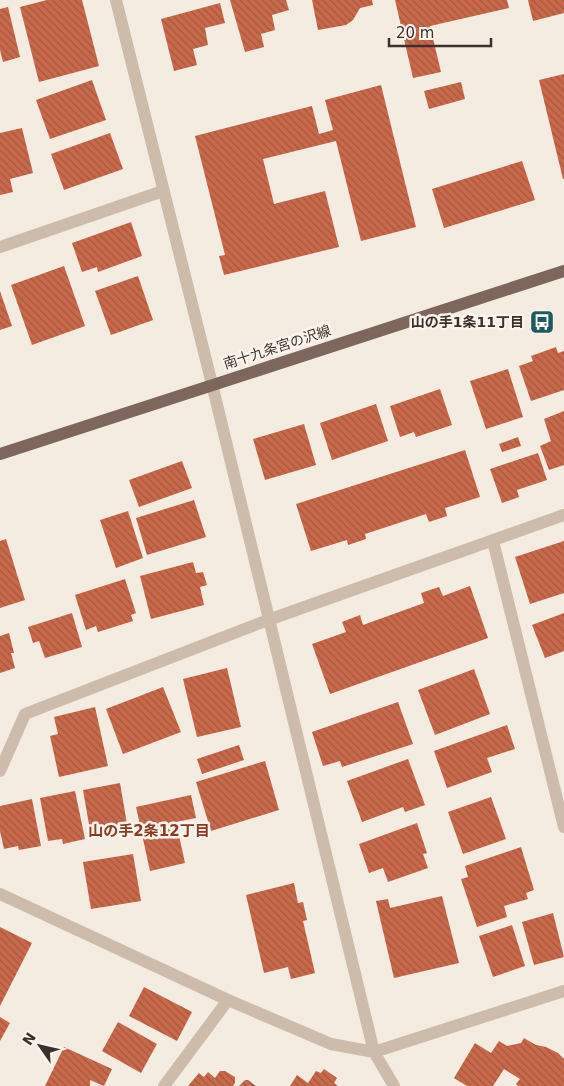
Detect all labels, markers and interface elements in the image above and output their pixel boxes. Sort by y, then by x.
scale bar [389,15,492,47]
text: 20 m [396,24,434,42]
bus stop icon: 山の手1条11丁目 [529,309,555,335]
place label: 山の手1条11丁目 [411,314,524,330]
street label: 南十九条宮の沢線 [221,322,333,372]
district label: 山の手2条12丁目 [88,822,210,840]
north arrow [15,1021,65,1071]
text: N [19,1029,39,1048]

